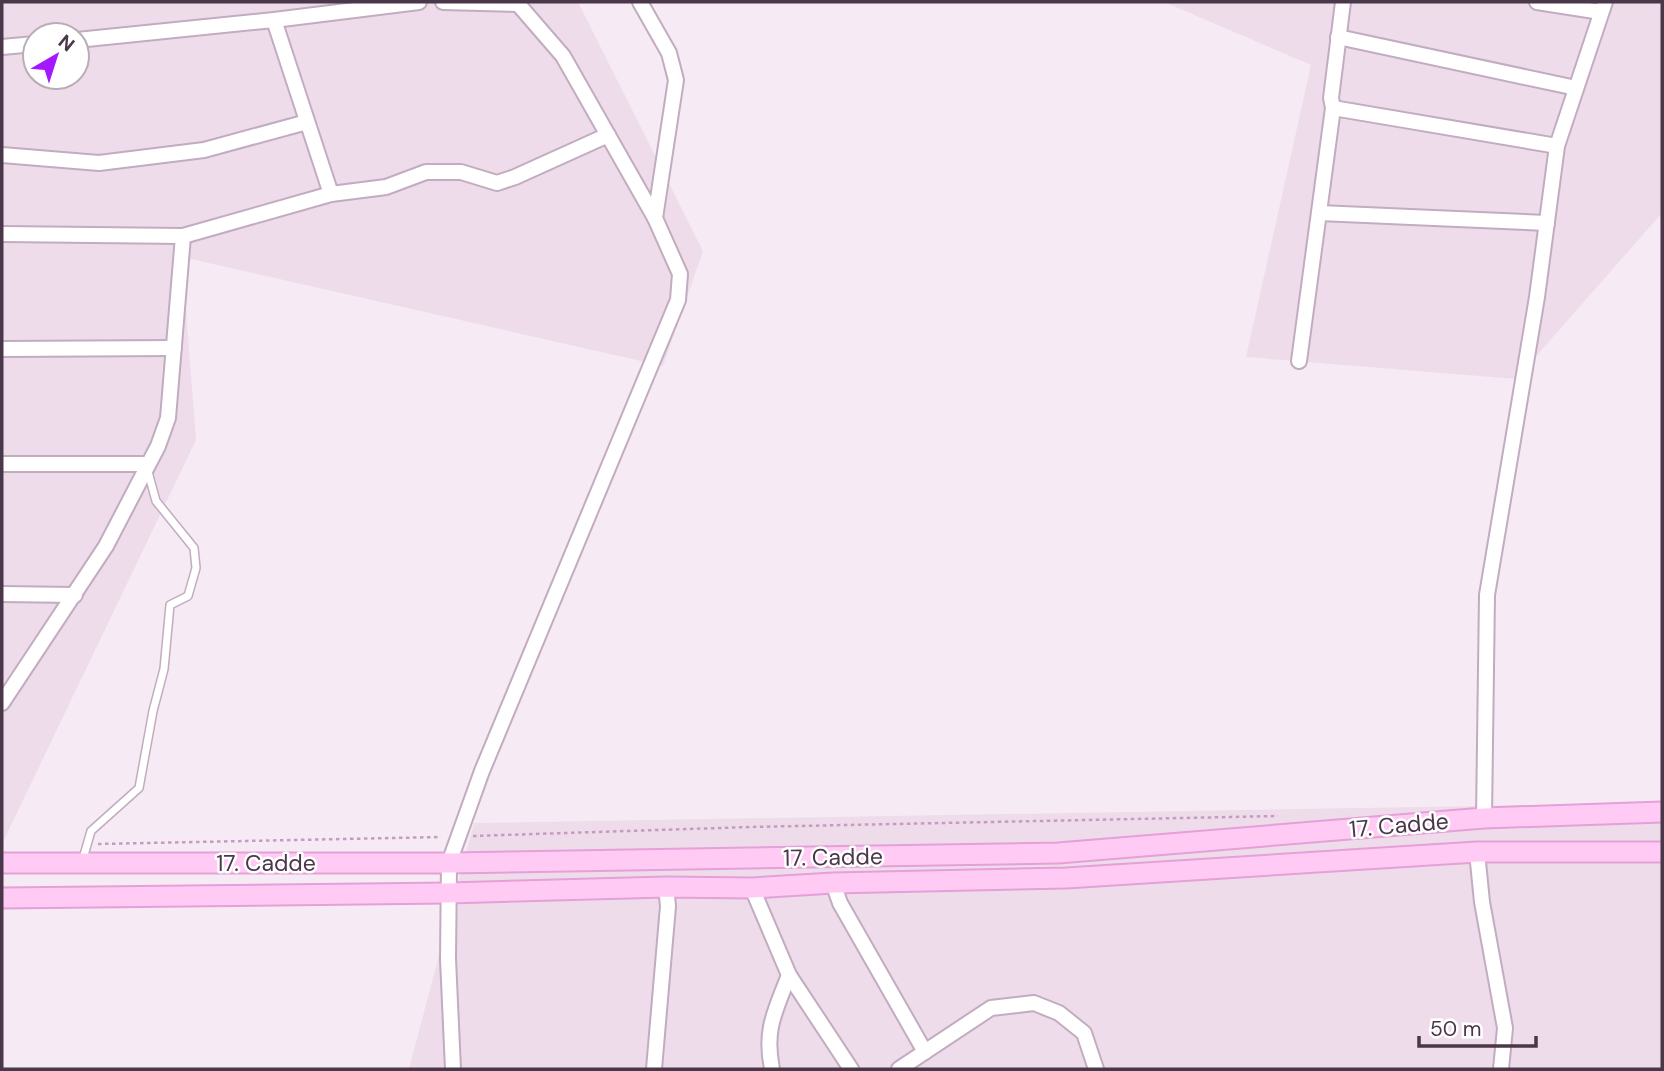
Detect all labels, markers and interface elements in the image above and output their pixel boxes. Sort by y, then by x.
north arrow [21,21,91,91]
text: N [53,29,80,57]
street label: 17. Cadde [1348,806,1450,844]
street label: 17. Cadde [783,841,883,873]
street label: 17. Cadde [216,848,316,878]
scale bar [1419,1004,1536,1048]
text: 50 m [1430,1015,1481,1043]

